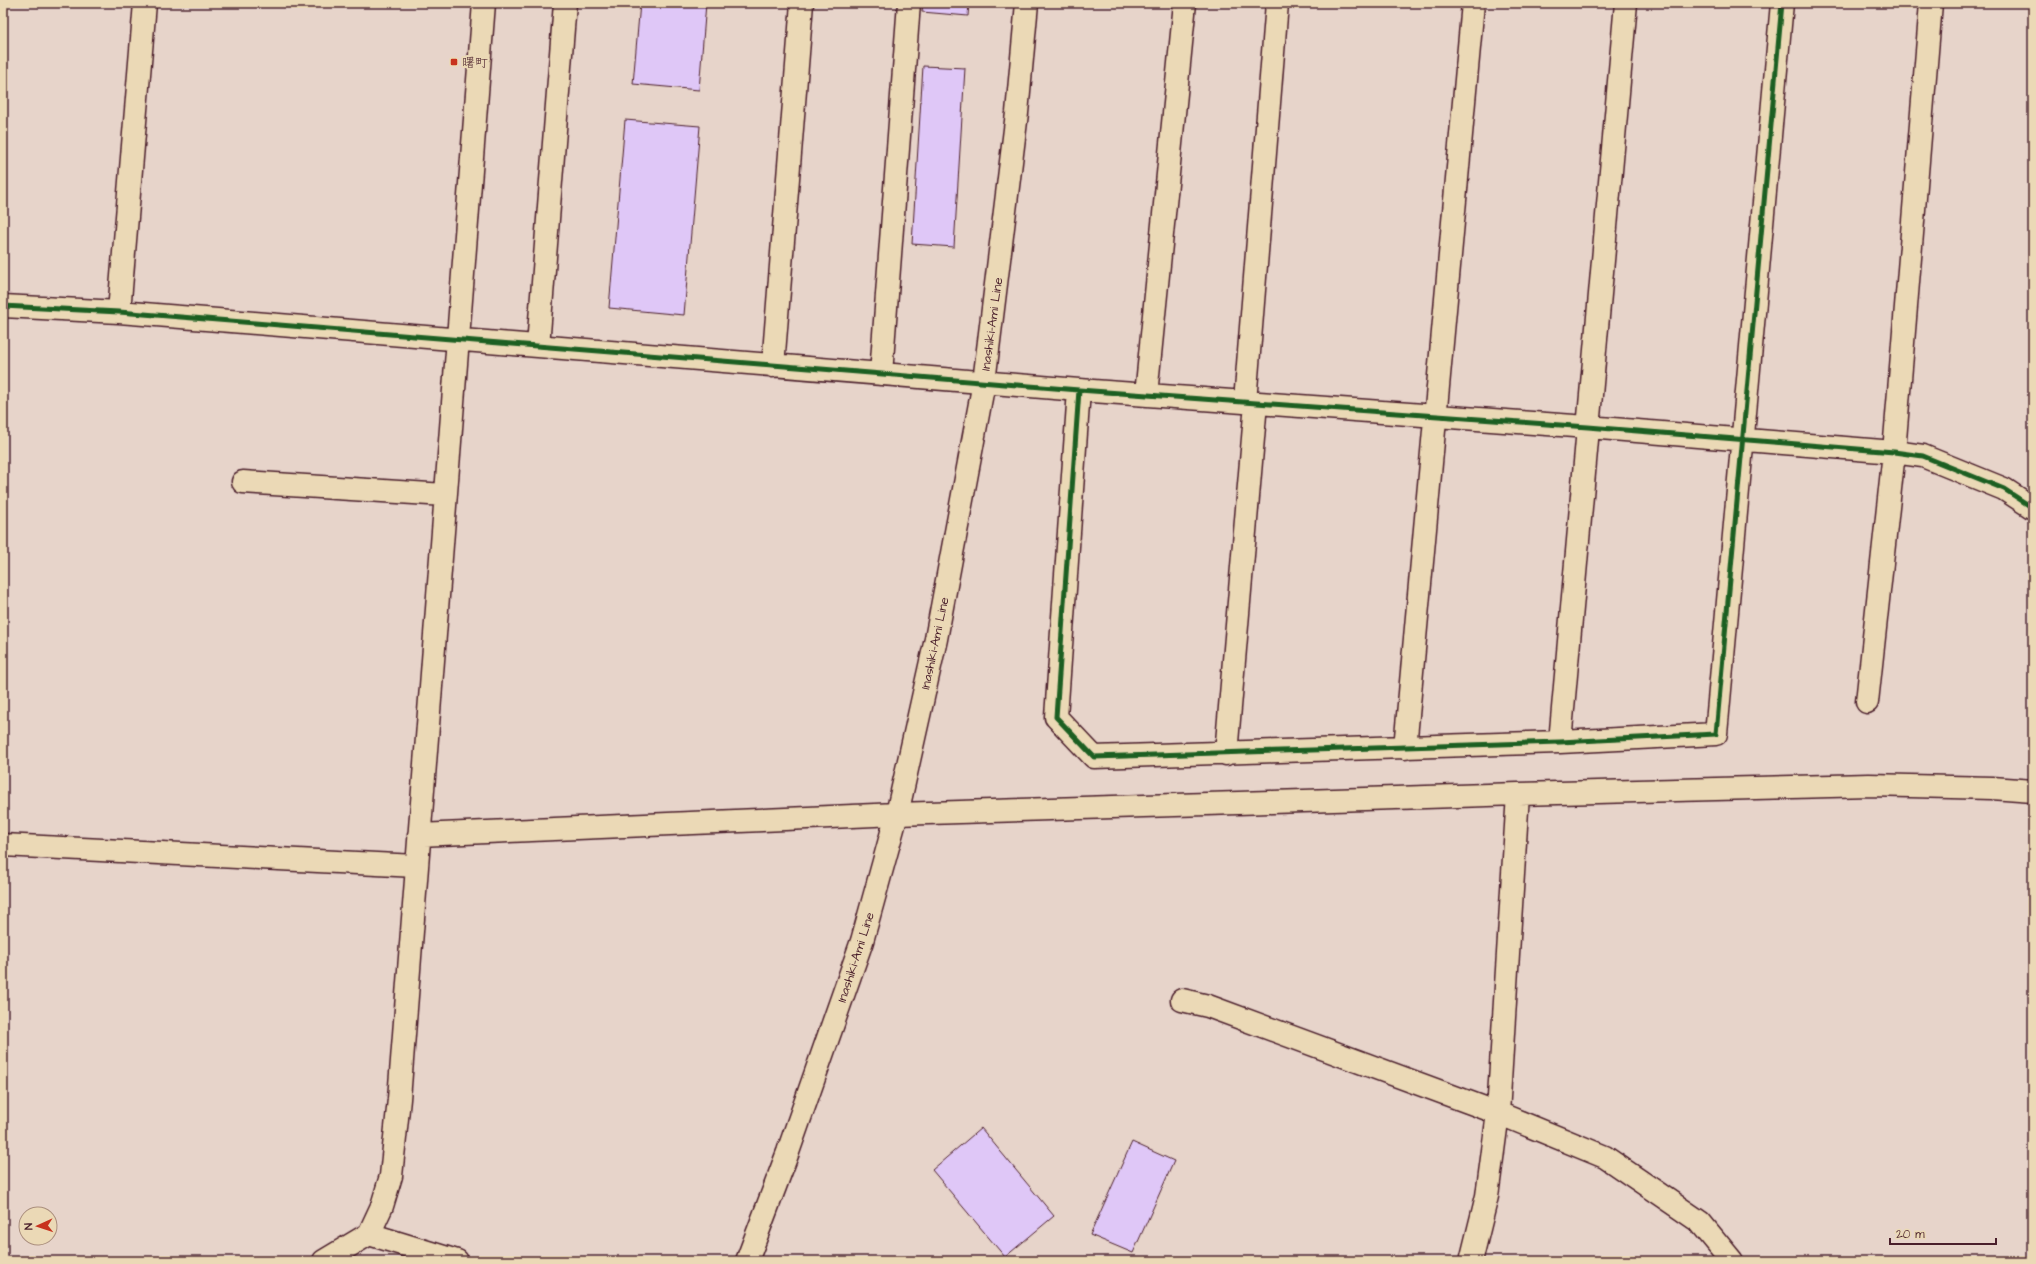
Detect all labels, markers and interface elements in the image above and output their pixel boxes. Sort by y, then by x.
place label: 曙町 [462,54,488,72]
marker: 曙町 [449,57,459,67]
street label: Inashiki-Ami Line [977,276,1007,372]
street label: Inashiki-Ami Line [916,595,954,691]
street label: Inashiki-Ami Line [833,910,879,1005]
north arrow [18,1206,58,1246]
scale bar [1890,1220,1996,1246]
text: N [21,1223,36,1230]
text: 20 m [1896,1226,1925,1243]

